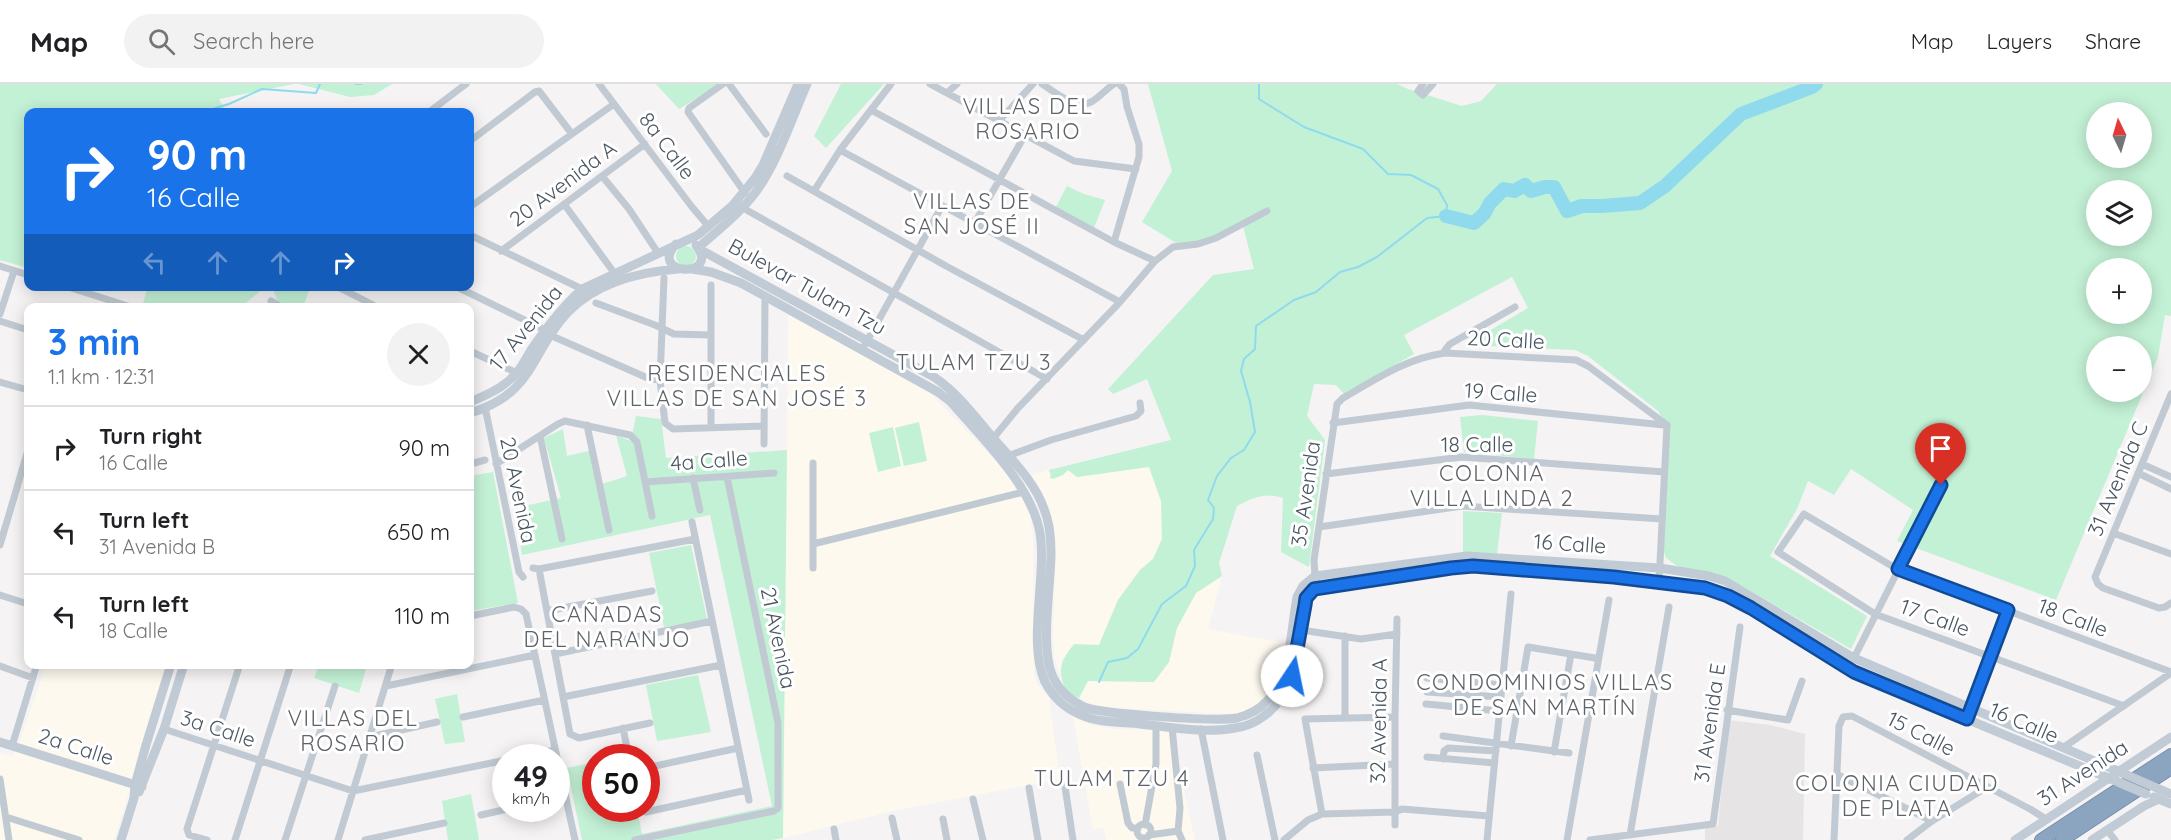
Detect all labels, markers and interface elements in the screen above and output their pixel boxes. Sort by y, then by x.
search box [124,14,544,68]
text: Map [30,24,88,59]
icon: search [145,25,178,58]
text: Search here [193,27,315,55]
text: Map [1911,28,1954,54]
text: Layers [1987,28,2052,54]
text: Share [2085,28,2141,54]
district label: VILLAS DEL ROSARIO [962,92,1094,145]
north arrow [2086,102,2152,168]
map controls [2086,102,2152,402]
street label: 8a Calle [634,107,702,184]
text: 90 m [147,128,247,181]
icon: right [48,132,126,210]
street label: 20 Avenida A [504,135,621,232]
text: 16 Calle [147,180,240,214]
button: layers [2086,180,2152,246]
district label: VILLAS DE SAN JOSÉ II [904,187,1040,240]
street label: Bulevar Tulam Tzu [724,232,891,340]
icon: left [138,246,171,279]
icon: ahead [201,246,234,279]
icon: ahead [264,246,297,279]
icon: right [327,246,360,279]
button: + [2086,258,2152,324]
street label: 17 Avenida [483,279,567,375]
text: 3 min [48,319,141,364]
button: close [387,323,450,386]
street label: 20 Calle [1467,324,1545,354]
button: − [2086,336,2152,402]
district label: TULAM TZU 3 [896,348,1052,376]
district label: RESIDENCIALES VILLAS DE SAN JOSÉ 3 [607,359,867,412]
text: 1.1 km · 12:31 [48,364,155,389]
street label: 19 Calle [1464,376,1538,408]
street label: 31 Avenida C [2081,417,2153,540]
text: Turn right [99,422,203,450]
pin [1915,423,1966,485]
street label: 18 Calle [1441,431,1513,457]
icon: right [48,432,81,465]
icon: arrive [1924,432,1957,465]
text: 90 m [399,434,450,462]
street label: 20 Avenida [495,434,543,545]
street label: 35 Avenida [1285,439,1325,548]
street label: 4a Calle [669,444,748,476]
text: 16 Calle [99,450,168,475]
district label: COLONIA VILLA LINDA 2 [1410,459,1574,512]
text: Turn left [99,506,189,534]
icon: left [48,516,81,549]
text: 650 m [387,518,450,546]
street label: 16 Calle [1533,528,1607,559]
text: 31 Avenida B [99,534,215,559]
street label: 21 Avenida [756,585,802,691]
text: Turn left [99,590,189,618]
street label: 18 Calle [2035,592,2112,642]
street label: 17 Calle [1897,593,1974,642]
icon: left [48,600,81,633]
district label: CAÑADAS DEL NARANJO [523,600,691,653]
text: 110 m [395,602,450,630]
text: 18 Calle [99,618,168,643]
position arrow [1260,644,1324,708]
street label: 32 Avenida A [1364,658,1392,784]
street label: 31 Avenida E [1688,662,1730,784]
district label: CONDOMINIOS VILLAS DE SAN MARTÍN [1416,668,1674,721]
street label: 16 Calle [1986,696,2063,748]
street label: 3a Calle [178,704,259,752]
district label: VILLAS DEL ROSARIO [287,704,419,757]
street label: 15 Calle [1883,705,1960,761]
street label: 2a Calle [35,722,117,770]
street label: 31 Avenida [2032,733,2133,811]
speed limit sign: 50 [582,744,660,822]
text: 49 [514,757,548,795]
district label: TULAM TZU 4 [1034,764,1190,792]
district label: COLONIA CIUDAD DE PLATA [1795,769,1999,822]
text: km/h [512,789,550,808]

